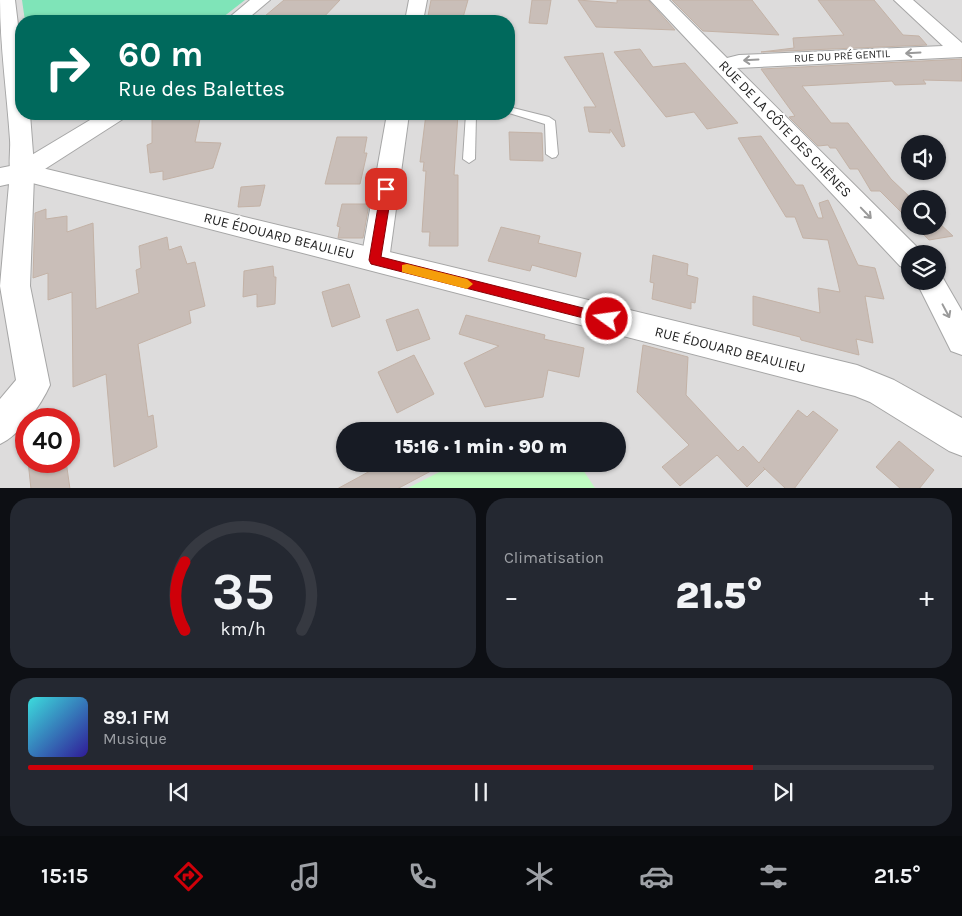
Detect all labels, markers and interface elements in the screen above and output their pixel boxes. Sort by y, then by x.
text: 60 m [118,34,203,75]
icon: right [35,35,100,100]
street label: RUE DU PRÉ GENTIL [794,45,891,65]
one-way arrow [906,48,922,58]
one-way arrow [743,56,759,65]
street label: RUE DE LA CÔTE DES CHÊNES [715,57,855,201]
text: Rue des Balettes [118,76,285,102]
map controls [901,135,946,290]
button: sound [901,135,946,180]
pin [365,168,407,210]
icon: arrive [372,175,400,203]
button: search [901,190,946,235]
one-way arrow [860,207,872,219]
street label: RUE ÉDOUARD BEAULIEU [202,208,356,263]
button: layers [901,245,946,290]
position arrow [580,292,632,344]
one-way arrow [942,303,951,318]
street label: RUE ÉDOUARD BEAULIEU [653,322,807,377]
speed limit sign: 40 [15,408,80,473]
text: 15:16 · 1 min · 90 m [395,436,567,458]
text: Climatisation [504,548,604,567]
text: 35 [212,561,274,622]
text: 21.5° [675,573,763,618]
text: − [504,580,519,613]
text: + [919,580,934,613]
text: km/h [220,619,266,640]
text: 89.1 FM [103,707,170,729]
text: Musique [103,729,167,748]
icon: previous [165,778,193,806]
icon: pause [467,778,495,806]
icon: next [769,778,797,806]
icon: directions [171,859,206,894]
icon: music [288,859,323,894]
icon: phone [405,859,440,894]
icon: climate [522,859,557,894]
icon: car [639,859,674,894]
icon: filters [756,859,791,894]
text: 15:15 [41,863,88,889]
text: 21.5° [874,863,921,889]

